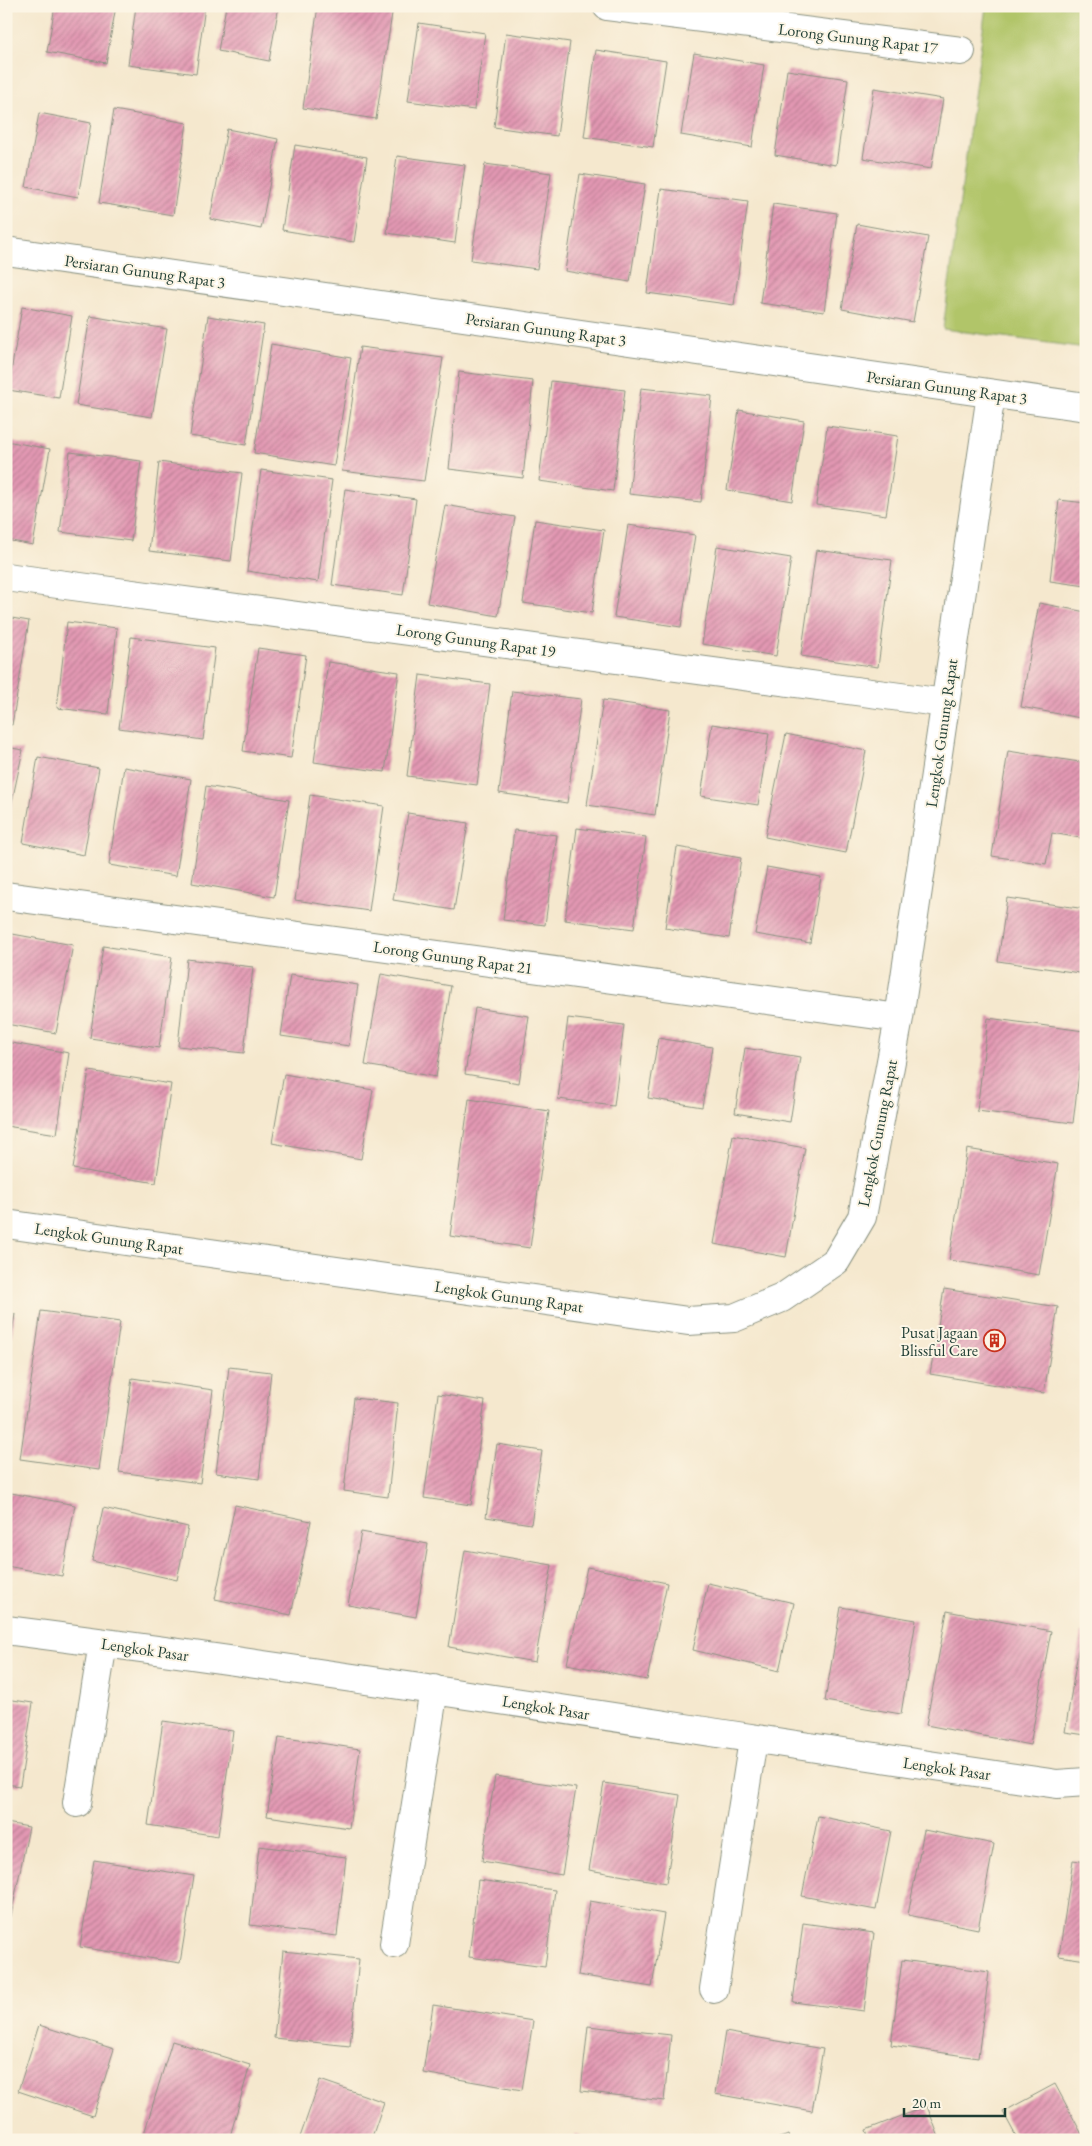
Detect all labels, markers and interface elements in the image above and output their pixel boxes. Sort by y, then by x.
street label: Lorong Gunung Rapat 17 [777,18,939,59]
street label: Persiaran Gunung Rapat 3 [63,250,227,293]
street label: Persiaran Gunung Rapat 3 [464,308,628,351]
street label: Persiaran Gunung Rapat 3 [865,366,1029,409]
street label: Lorong Gunung Rapat 19 [395,619,557,662]
street label: Lengkok Gunung Rapat [921,658,962,809]
street label: Lorong Gunung Rapat 21 [372,936,534,979]
street label: Lengkok Gunung Rapat [853,1058,902,1209]
street label: Lengkok Gunung Rapat [33,1218,184,1259]
street label: Lengkok Gunung Rapat [433,1276,584,1317]
place label: Pusat Jagaan Blissful Care [901,1322,979,1361]
building icon: Pusat Jagaan Blissful Care [982,1329,1006,1353]
street label: Lengkok Pasar [100,1633,191,1666]
street label: Lengkok Pasar [501,1690,592,1725]
street label: Lengkok Pasar [902,1752,993,1785]
scale bar [904,2086,1006,2118]
text: 20 m [912,2093,941,2112]

